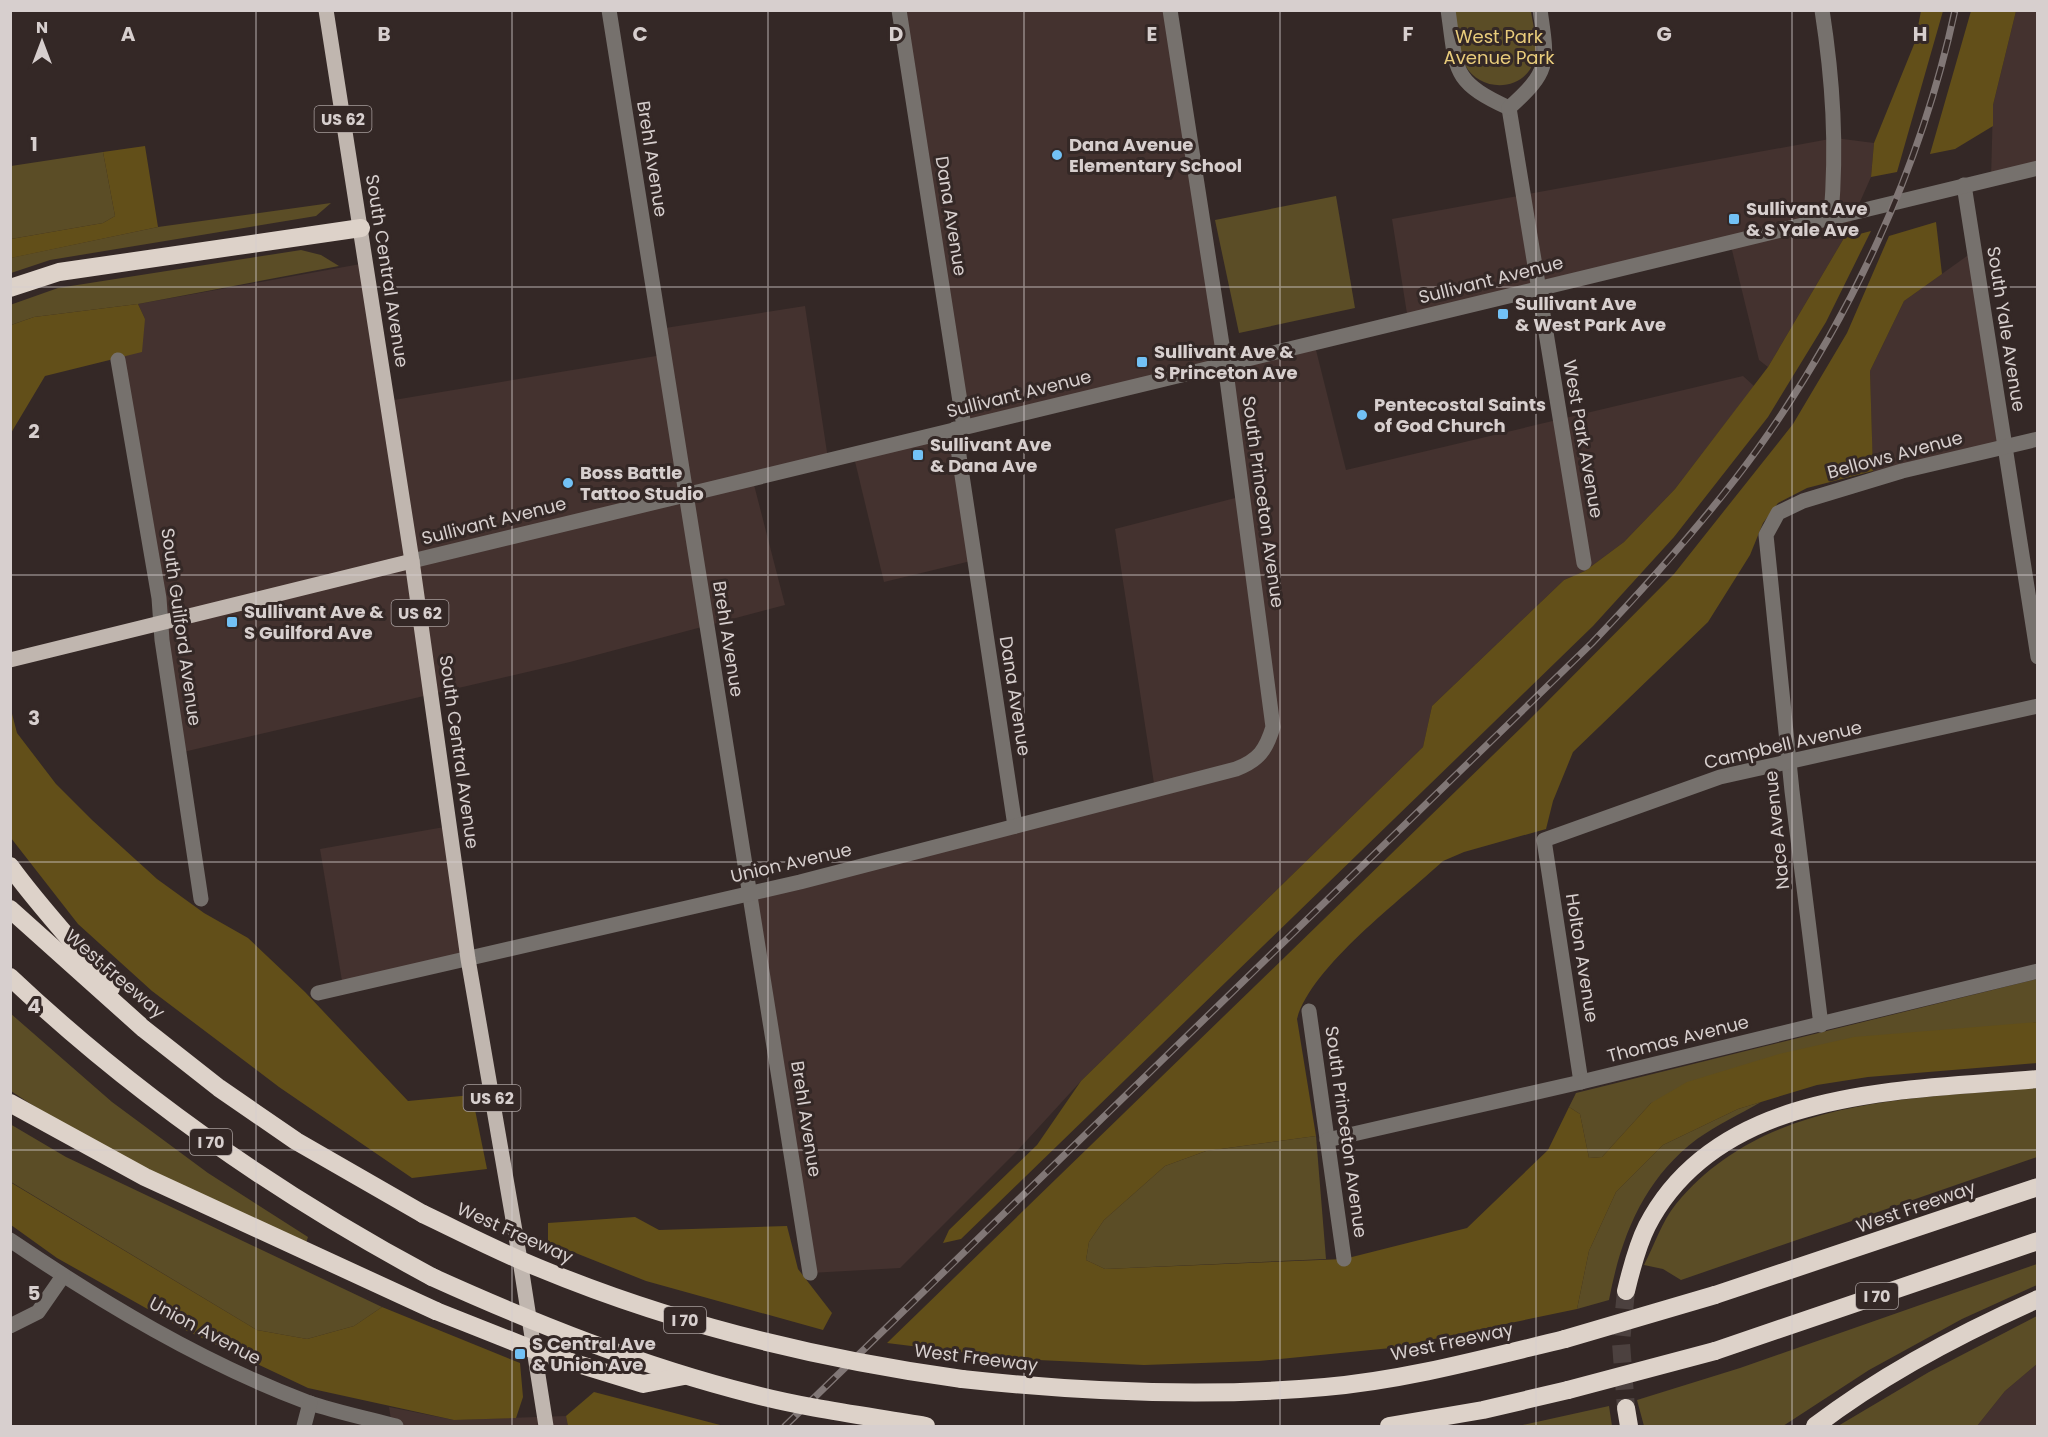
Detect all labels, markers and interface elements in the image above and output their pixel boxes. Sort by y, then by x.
north arrow [12,12,72,72]
text: N [36,16,48,39]
text: A [121,20,136,48]
text: B [377,20,391,48]
text: C [632,20,648,48]
text: D [889,20,903,48]
text: E [1147,20,1157,48]
text: F [1403,20,1414,48]
text: G [1656,20,1672,48]
text: H [1913,20,1927,48]
park label: West Park Avenue Park [1444,24,1555,70]
street label: Brehl Avenue [631,99,674,219]
road number: US 62 [314,106,372,132]
text: 1 [30,130,38,158]
place label: Dana Avenue Elementary School [1069,132,1242,178]
marker: Dana Avenue Elementary School [1050,148,1064,162]
street label: Dana Avenue [930,154,973,278]
street label: South Central Avenue [360,173,415,369]
place label: Sullivant Ave & S Yale Ave [1746,196,1868,242]
marker: Sullivant Ave & S Yale Ave [1727,212,1741,226]
street label: South Yale Avenue [1981,244,2032,413]
street label: Sullivant Avenue [1416,249,1566,310]
place label: Sullivant Ave & West Park Ave [1515,291,1666,337]
marker: Sullivant Ave & West Park Ave [1496,307,1510,321]
place label: Sullivant Ave & S Princeton Ave [1154,339,1298,385]
marker: Sullivant Ave & S Princeton Ave [1135,355,1149,369]
street label: West Park Avenue [1557,358,1610,520]
street label: Sullivant Avenue [944,363,1094,424]
place label: Pentecostal Saints of God Church [1374,392,1546,438]
street label: South Princeton Avenue [1236,394,1291,609]
marker: Pentecostal Saints of God Church [1355,408,1369,422]
text: 2 [28,417,40,445]
street label: Bellows Avenue [1824,424,1965,485]
place label: Sullivant Ave & Dana Ave [930,432,1052,478]
marker: Sullivant Ave & Dana Ave [911,448,925,462]
place label: Boss Battle Tattoo Studio [580,460,704,506]
marker: Boss Battle Tattoo Studio [561,476,575,490]
street label: Sullivant Avenue [419,490,569,551]
street label: South Guilford Avenue [155,526,208,727]
street label: Brehl Avenue [707,579,750,699]
place label: Sullivant Ave & S Guilford Ave [244,599,384,645]
road number: US 62 [392,600,448,626]
marker: Sullivant Ave & S Guilford Ave [225,615,239,629]
street label: Dana Avenue [994,634,1037,758]
street label: South Central Avenue [434,653,485,850]
text: 3 [28,704,40,732]
street label: Campbell Avenue [1701,714,1864,775]
street label: Nace Avenue [1758,769,1795,891]
street label: Union Avenue [728,836,854,889]
street label: Holton Avenue [1560,892,1605,1024]
street label: West Freeway [60,923,171,1024]
text: 4 [27,992,41,1020]
street label: Thomas Avenue [1604,1009,1751,1068]
street label: South Princeton Avenue [1319,1024,1374,1239]
street label: Brehl Avenue [785,1059,828,1179]
road number: US 62 [464,1085,520,1111]
road number: I 70 [190,1129,232,1155]
street label: West Freeway [1853,1174,1979,1239]
street label: West Freeway [453,1196,577,1269]
text: 5 [28,1279,41,1307]
road number: I 70 [1856,1283,1898,1309]
street label: Union Avenue [145,1291,266,1371]
road number: I 70 [664,1307,706,1333]
street label: West Freeway [1388,1316,1515,1367]
place label: S Central Ave & Union Ave [532,1331,656,1377]
street label: West Freeway [913,1338,1039,1378]
marker: S Central Ave & Union Ave [513,1347,527,1361]

